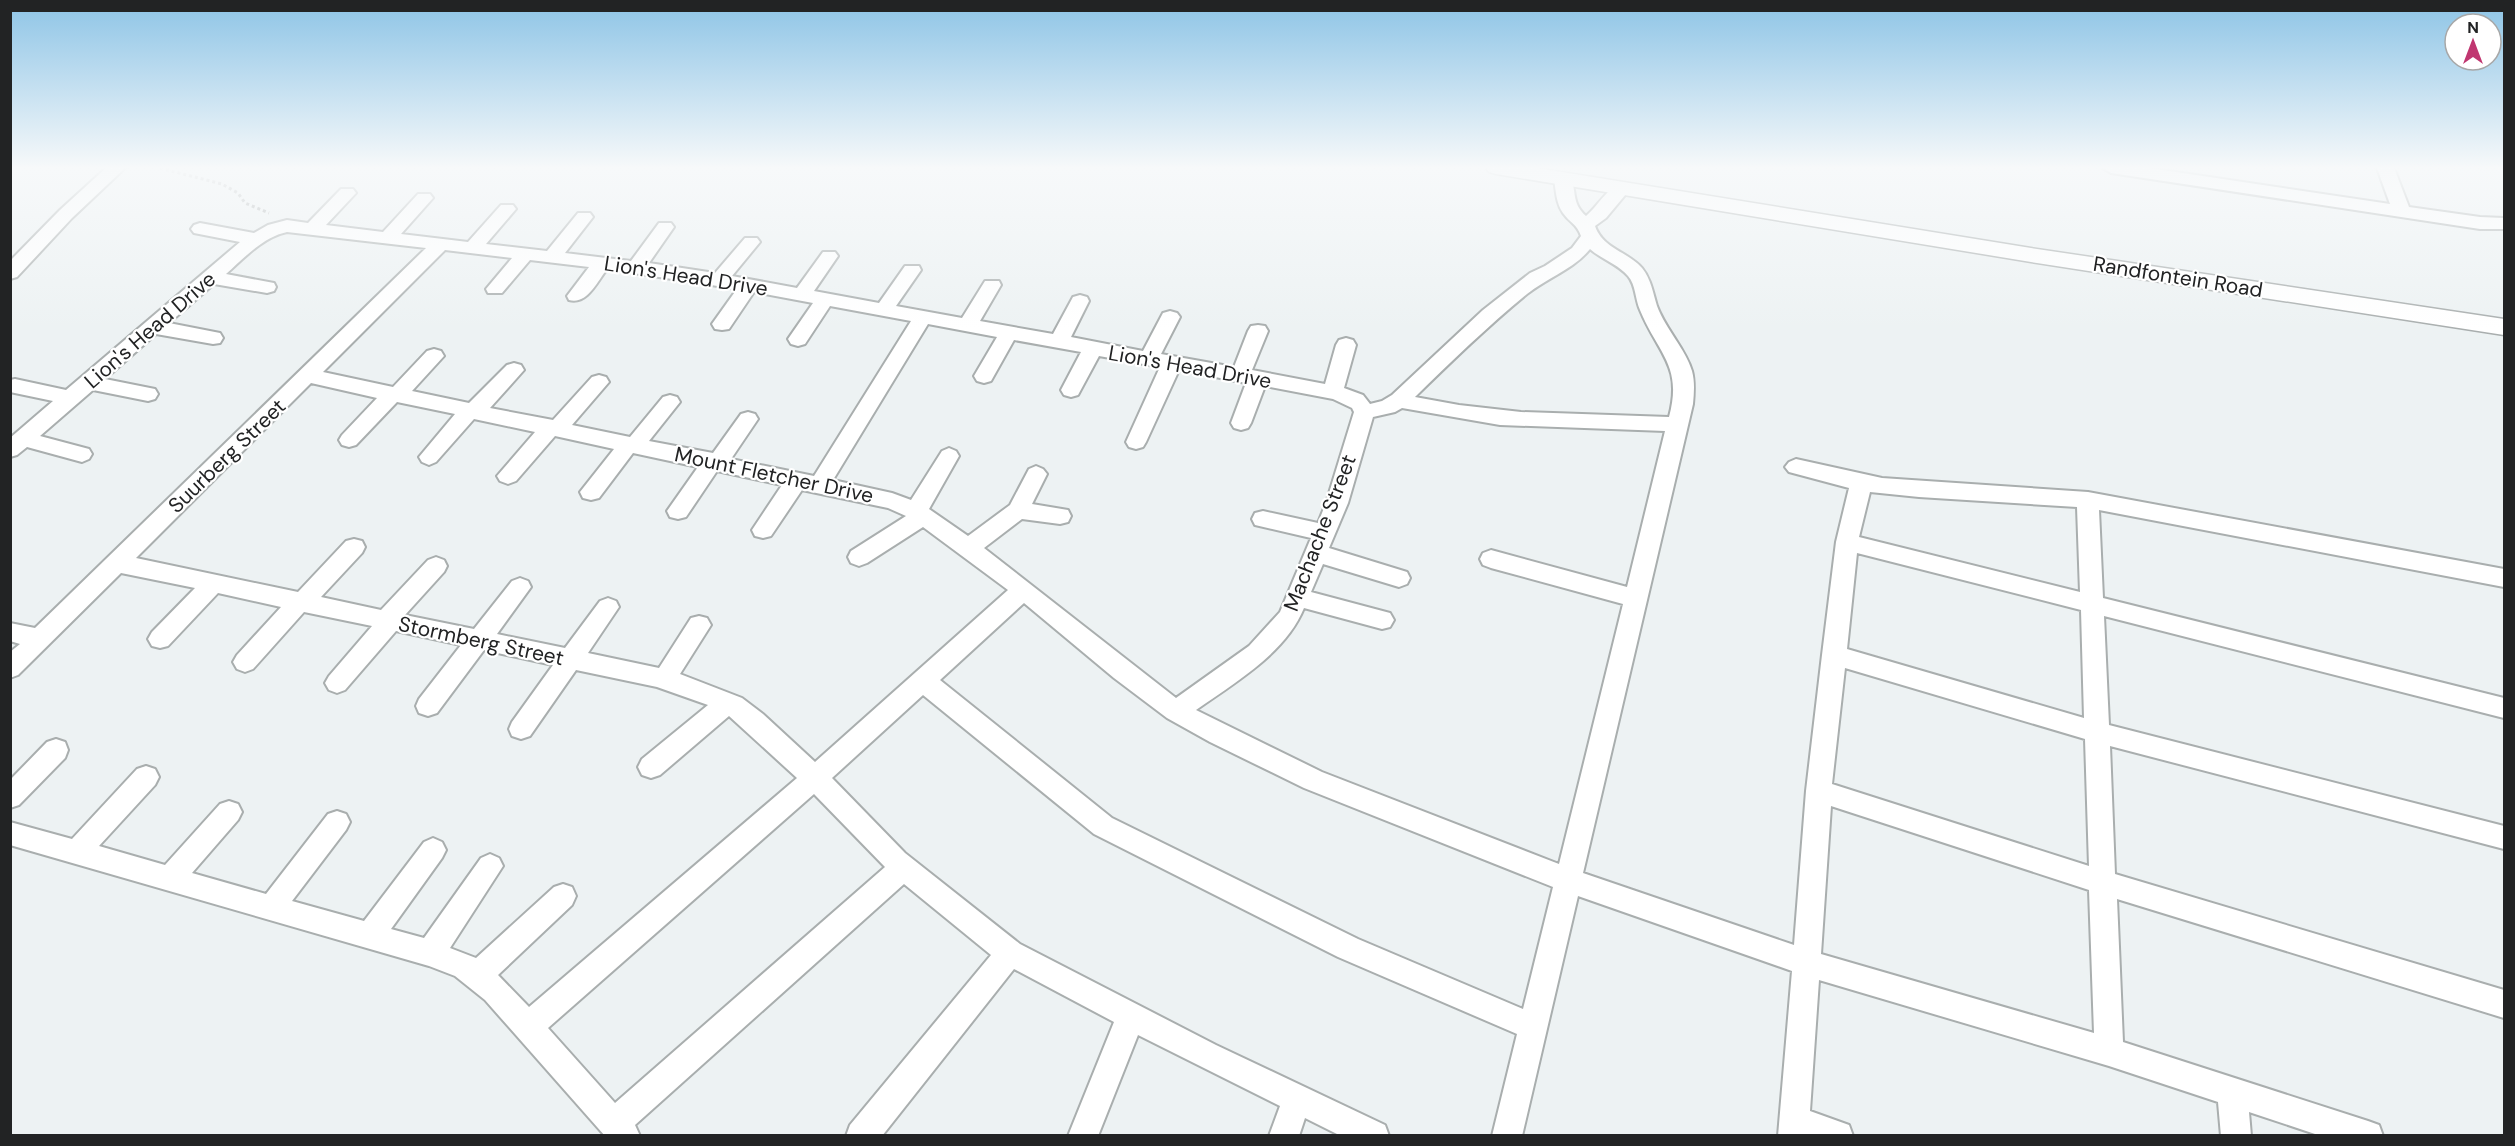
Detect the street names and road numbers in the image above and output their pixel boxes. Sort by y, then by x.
street label: Lion's Head Drive [602,249,770,303]
street label: Randfontein Road [2091,250,2265,304]
street label: Lion's Head Drive [78,265,222,395]
street label: Lion's Head Drive [1106,339,1274,395]
street label: Suurberg Street [162,393,292,519]
street label: Mount Fletcher Drive [672,440,876,510]
street label: Machache Street [1277,451,1363,615]
street label: Stormberg Street [396,610,566,672]

